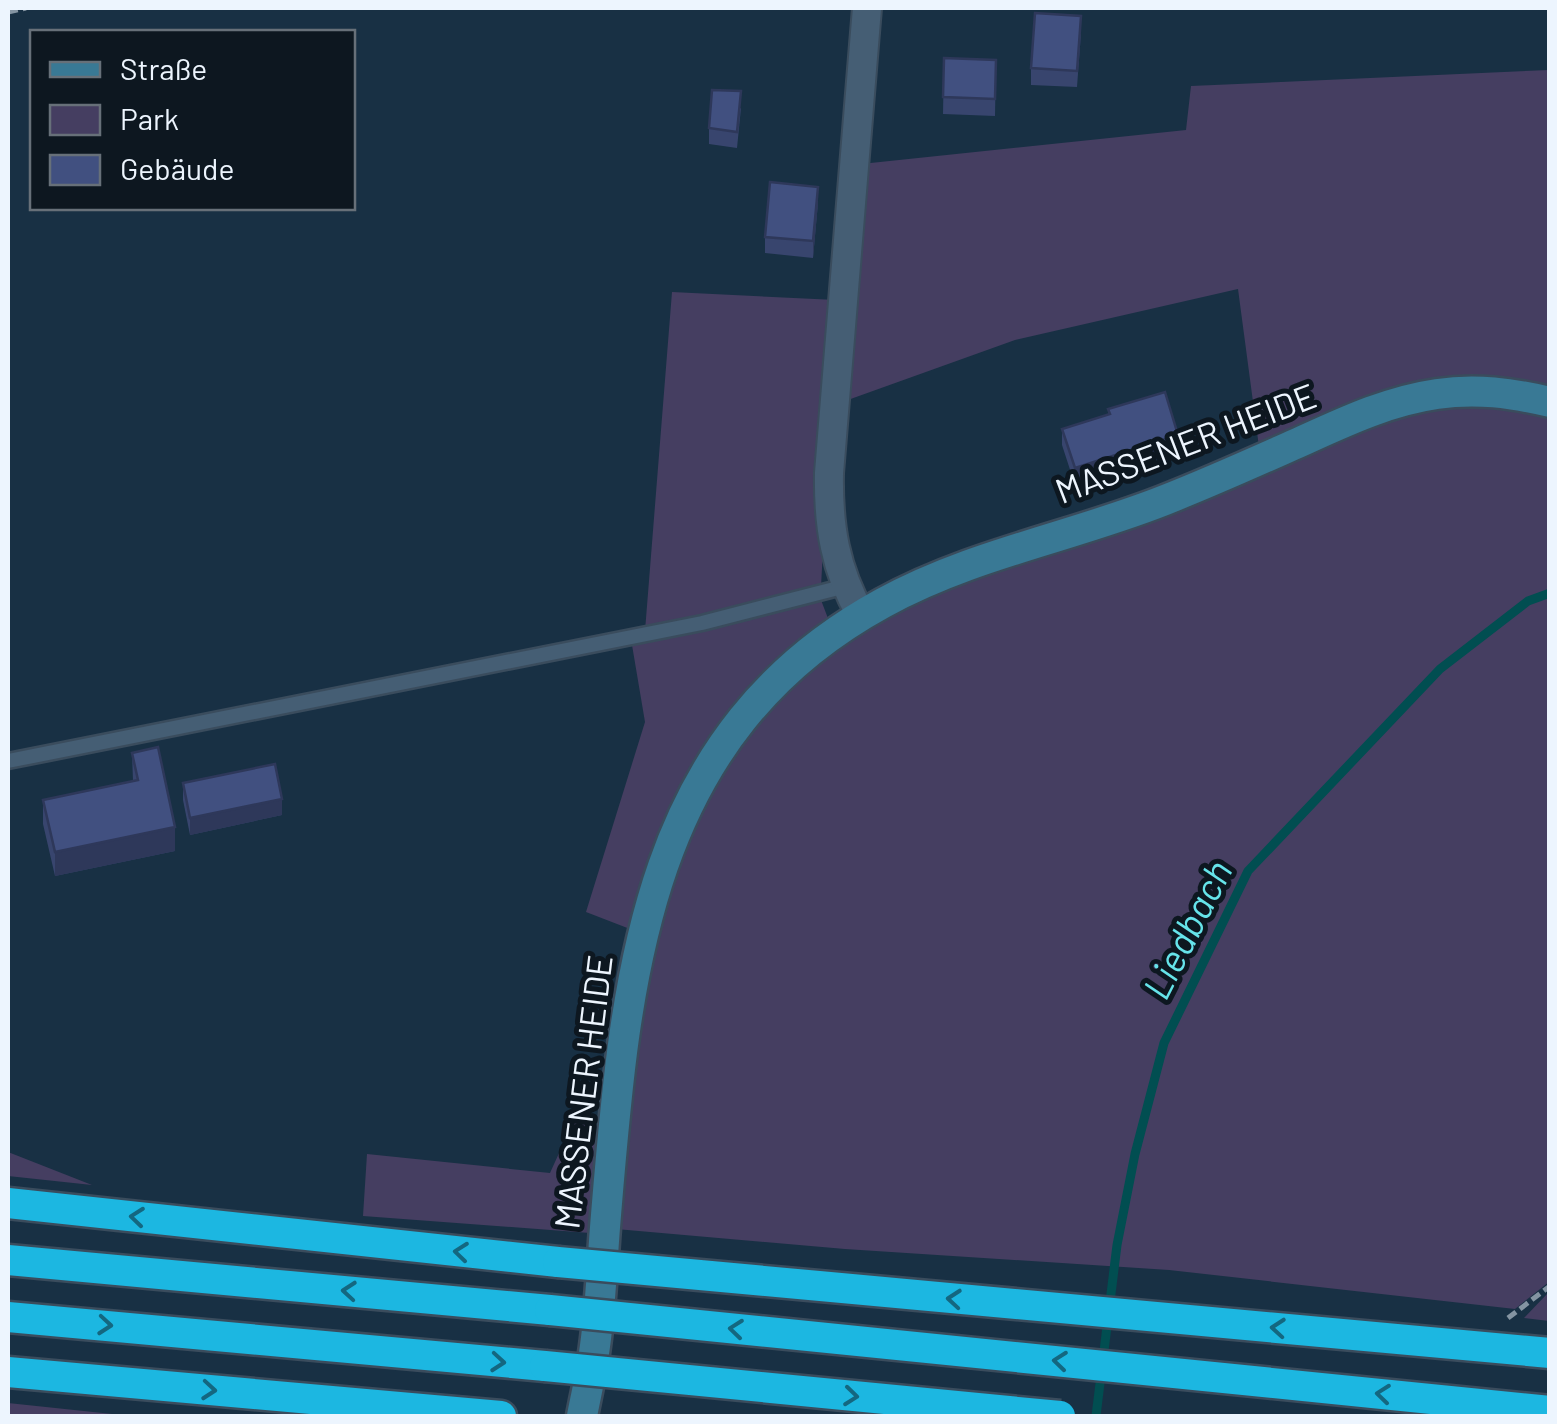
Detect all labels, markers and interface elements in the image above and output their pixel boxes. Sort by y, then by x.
legend [30,30,355,210]
text: Straße [120,50,207,86]
text: Park [120,100,179,136]
text: Gebäude [120,150,234,186]
street label: MASSENER HEIDE [1049,373,1322,511]
water label: Liedbach [1132,852,1241,1006]
street label: MASSENER HEIDE [544,952,620,1231]
one-way arrow [129,1207,145,1229]
one-way arrow [452,1242,468,1263]
one-way arrow [340,1281,356,1302]
one-way arrow [946,1288,962,1310]
one-way arrow [97,1314,113,1336]
one-way arrow [728,1318,744,1340]
one-way arrow [1270,1318,1286,1339]
one-way arrow [490,1350,506,1372]
one-way arrow [1051,1351,1067,1373]
one-way arrow [202,1379,218,1400]
one-way arrow [1374,1384,1390,1405]
one-way arrow [843,1385,859,1406]

